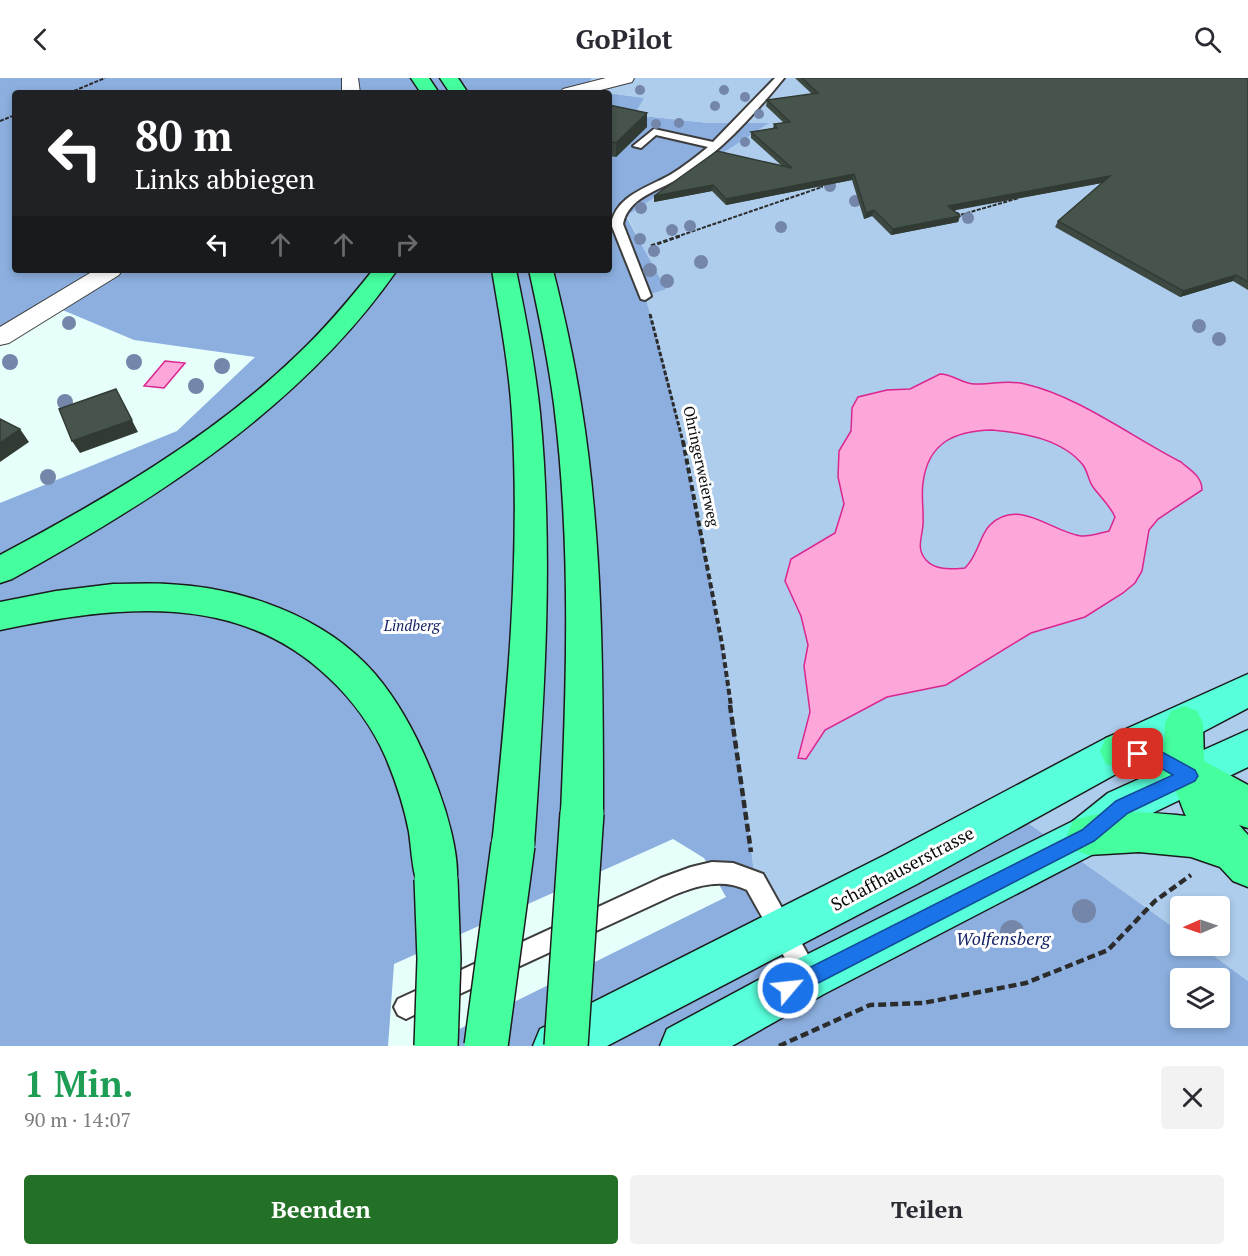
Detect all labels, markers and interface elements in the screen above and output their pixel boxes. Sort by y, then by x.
text: GoPilot [575,21,673,57]
icon: back [24,23,57,56]
icon: search [1191,23,1224,56]
text: 80 m [135,107,233,163]
icon: left [36,114,114,192]
text: Links abbiegen [135,161,315,197]
icon: left [201,228,234,261]
icon: ahead [264,228,297,261]
icon: ahead [327,228,360,261]
icon: right [390,228,423,261]
street label: Ohringerweierweg [679,404,725,529]
park label: Lindberg [383,615,442,635]
pin [1112,728,1163,779]
icon: arrive [1121,737,1154,770]
street label: Schaffhauserstrasse [826,820,978,916]
north arrow [1170,896,1230,956]
map controls [1170,896,1230,1028]
park label: Wolfensberg [956,926,1051,950]
position arrow [756,956,820,1020]
button: layers [1170,968,1230,1028]
text: 1 Min. [24,1060,133,1107]
button: close [1161,1066,1224,1129]
text: 90 m · 14:07 [24,1106,131,1133]
button: Beenden [24,1175,618,1244]
button: Teilen [630,1175,1224,1244]

